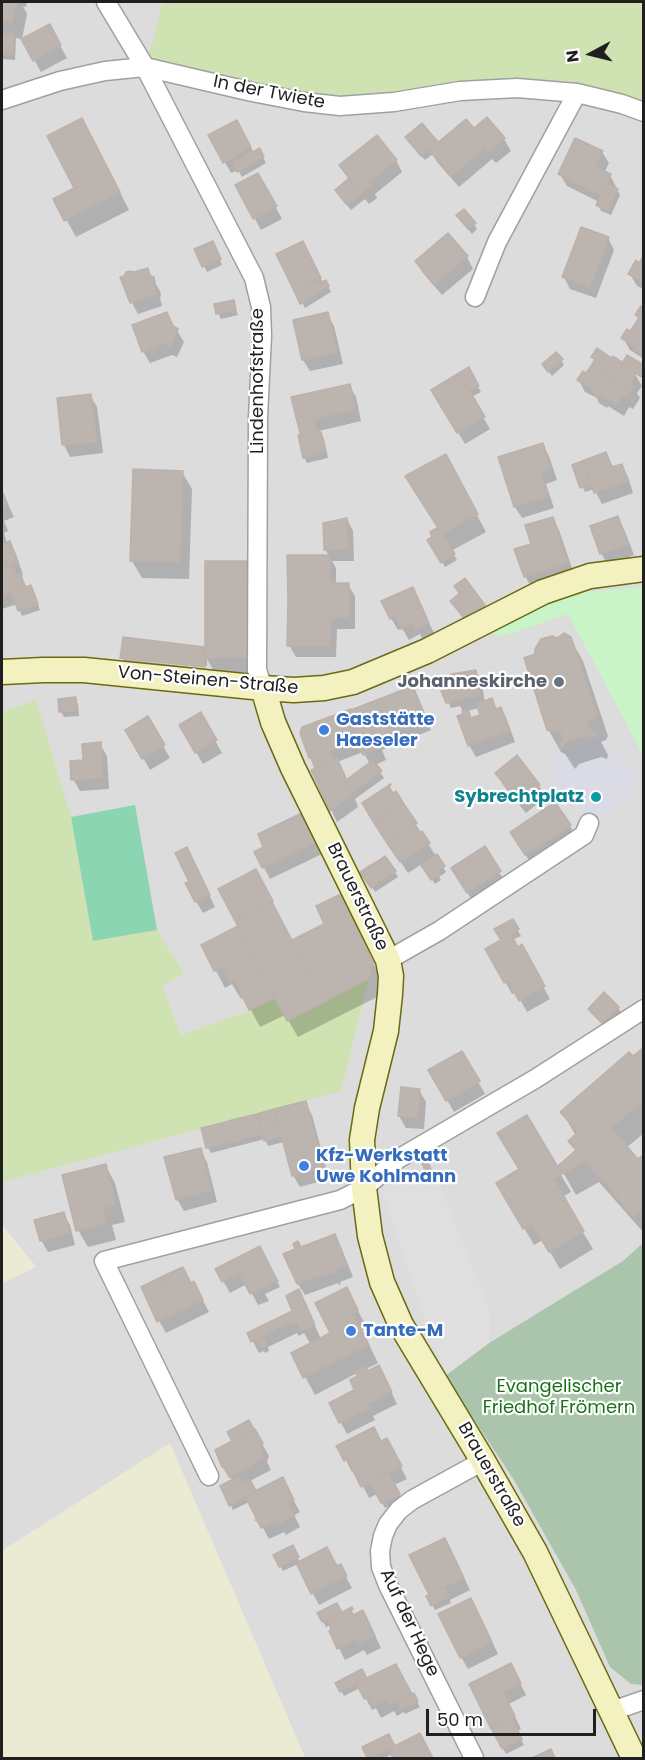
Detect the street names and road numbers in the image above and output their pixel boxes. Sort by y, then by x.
street label: In der Twiete [211,72,327,114]
street label: Lindenhofstraße [247,308,269,454]
street label: Von-Steinen-Straße [117,662,299,700]
street label: Brauerstraße [322,839,392,955]
street label: Brauerstraße [452,1419,530,1531]
street label: Auf der Hege [375,1566,443,1680]

